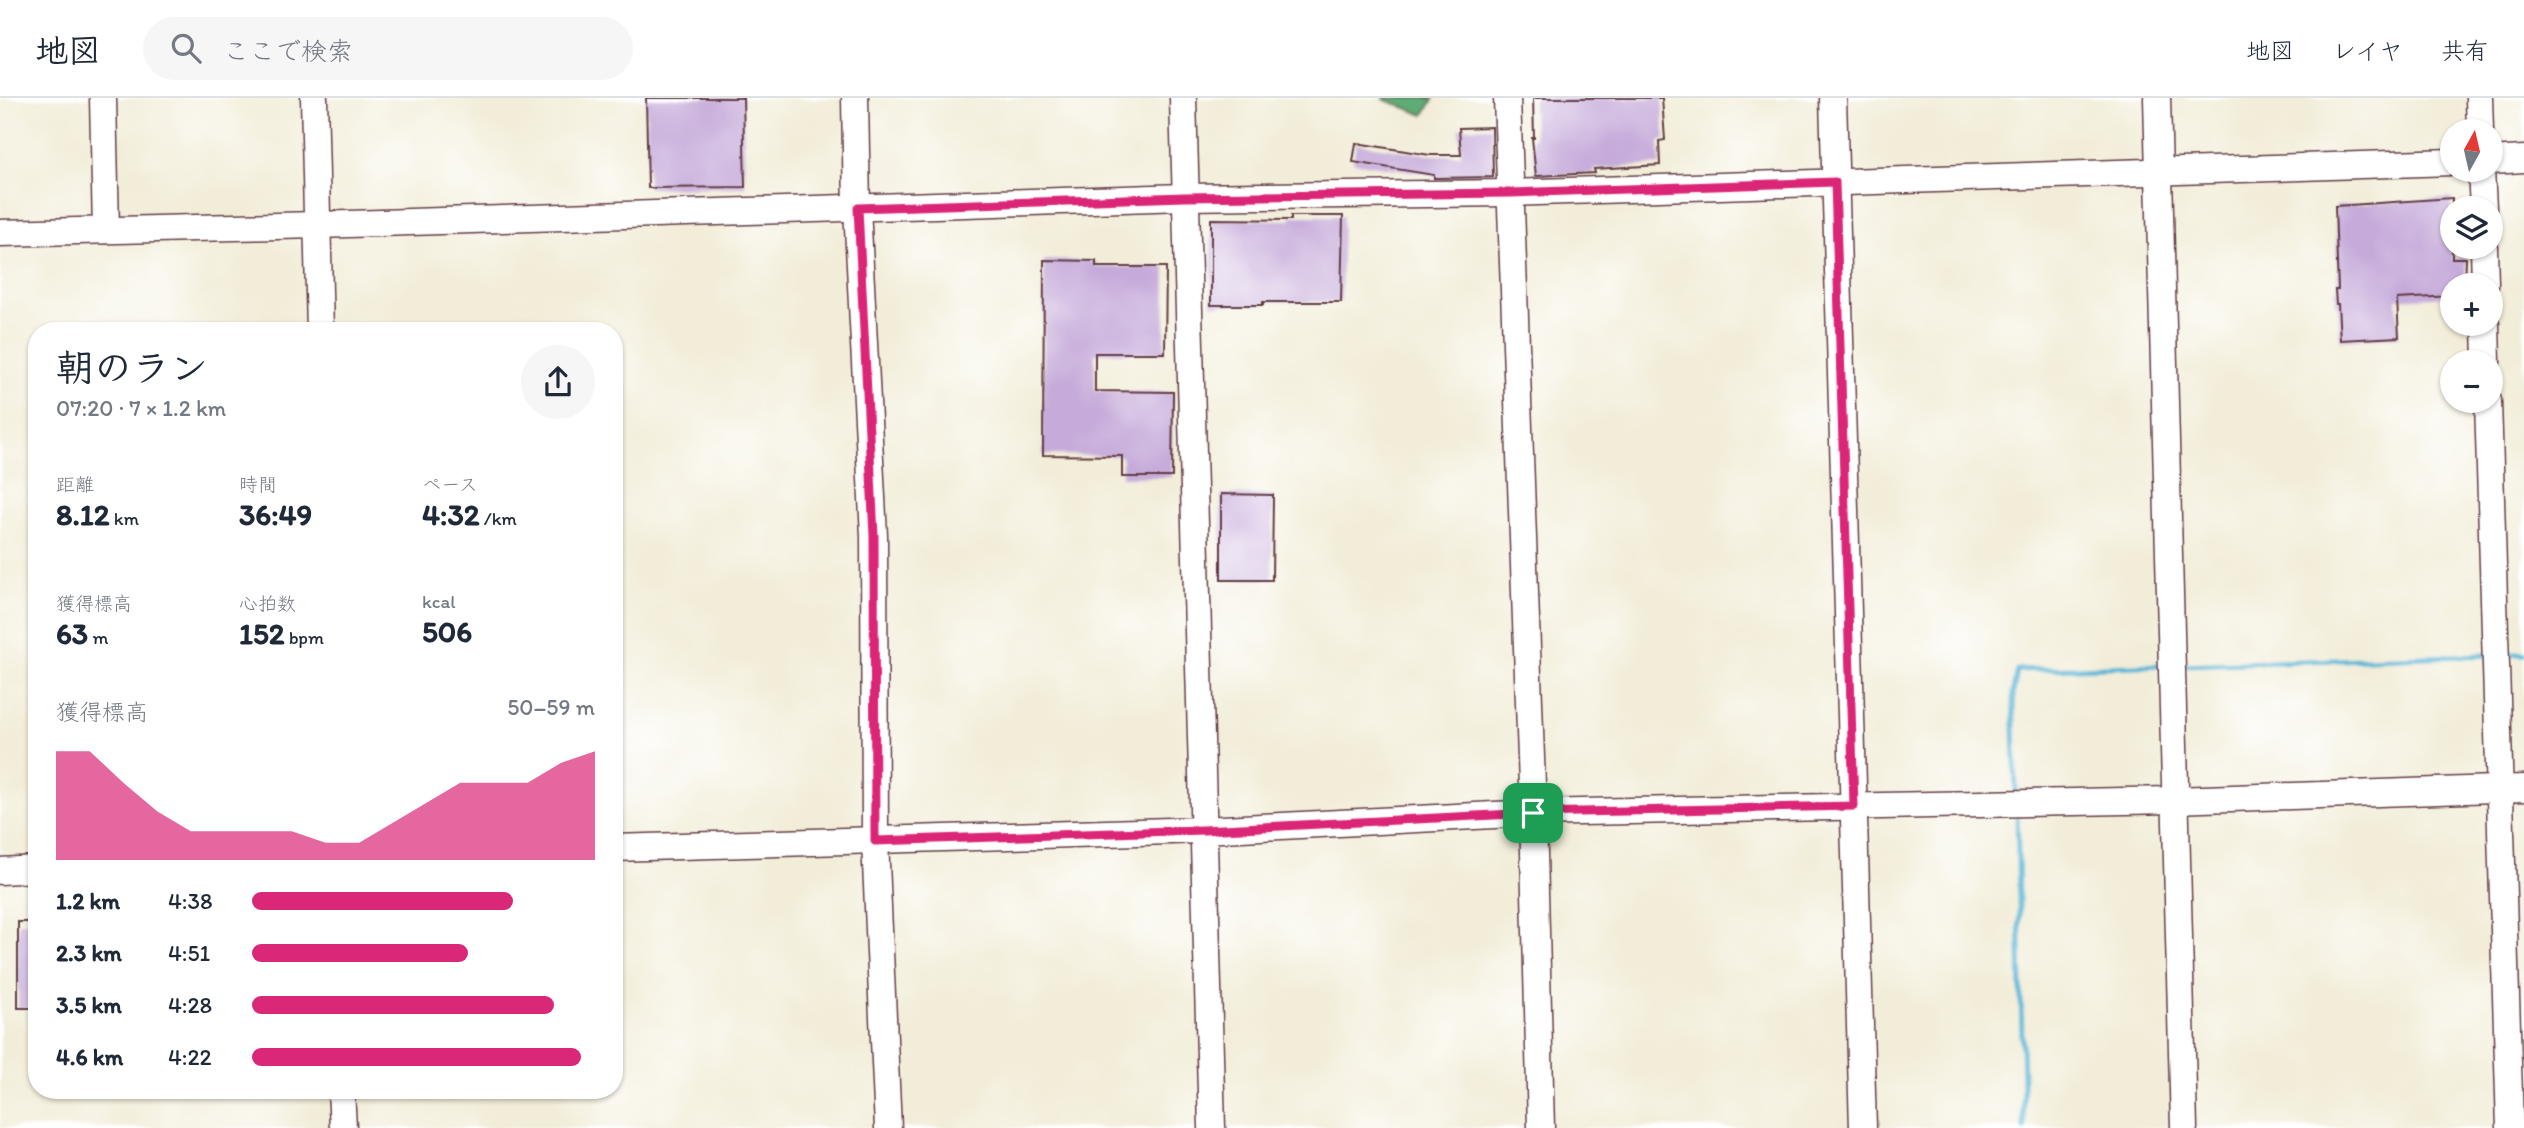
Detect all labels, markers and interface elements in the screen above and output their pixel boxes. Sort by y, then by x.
search box [143,17,633,80]
icon: search [167,29,205,67]
text: 地図 [35,31,101,70]
text: ここで検索 [223,35,353,67]
text: 地図 [2246,36,2294,65]
text: レイヤ [2332,36,2403,65]
text: 共有 [2441,36,2489,65]
north arrow [2440,119,2502,182]
map controls [2440,119,2503,413]
button: layers [2440,196,2503,259]
button: + [2440,273,2503,336]
text: 朝のラン [56,345,208,391]
button: share [521,345,595,419]
button: − [2440,350,2503,413]
text: 07:20 · 7 × 1.2 km [56,394,226,422]
text: 距離 [56,473,94,496]
text: 時間 [239,473,277,496]
text: ペース [422,473,478,496]
text: 8.12 [56,496,110,533]
text: 36:49 [239,496,312,533]
text: 4:32 [422,496,480,533]
text: km [110,507,139,530]
text: /km [480,507,517,530]
text: kcal [422,590,456,613]
text: 獲得標高 [56,592,132,615]
text: 心拍数 [239,592,296,615]
text: 506 [422,613,472,650]
text: 63 [56,615,88,652]
text: 152 [239,615,284,652]
text: m [88,626,109,649]
text: bpm [284,626,324,649]
text: 50–59 m [507,693,595,721]
text: 獲得標高 [56,698,148,726]
pin [1503,783,1563,843]
icon: arrive [1514,794,1552,832]
text: 1.2 km [56,887,120,915]
text: 4:38 [168,887,213,915]
text: 2.3 km [56,939,122,967]
text: 4:51 [168,939,210,967]
text: 3.5 km [56,991,122,1019]
text: 4:28 [168,991,212,1019]
text: 4.6 km [56,1043,123,1071]
text: 4:22 [168,1043,212,1071]

